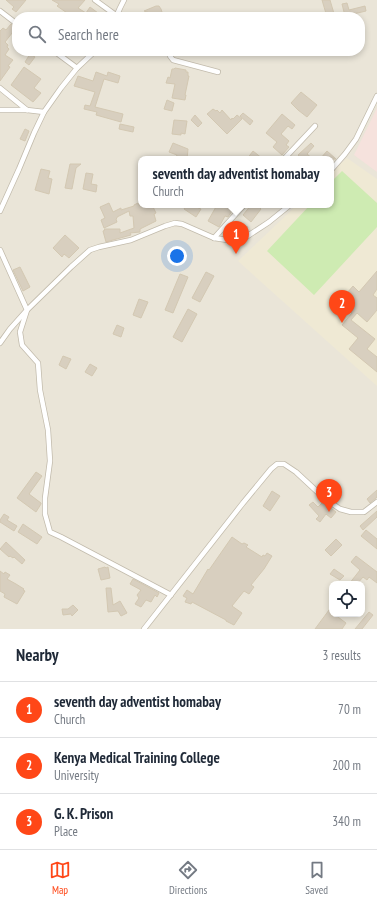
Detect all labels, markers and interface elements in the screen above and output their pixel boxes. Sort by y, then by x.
search box [12,12,365,56]
icon: search [26,23,48,45]
text: Search here [58,25,119,44]
popup [138,156,334,208]
text: seventh day adventist homabay [153,164,319,183]
text: Church [153,183,184,200]
pin: 1 [223,221,249,254]
your location [167,246,187,266]
pin: 2 [329,290,355,323]
pin: 3 [316,479,342,512]
map controls [329,581,365,617]
button: locate [329,581,365,617]
text: Nearby [16,644,59,666]
text: 3 results [322,647,361,664]
text: seventh day adventist homabay [54,692,221,711]
text: 1 [26,701,32,718]
text: 70 m [338,701,361,718]
text: Church [54,711,85,728]
text: Kenya Medical Training College [54,748,220,767]
text: 2 [26,757,32,774]
text: 200 m [332,757,361,774]
text: University [54,767,99,784]
text: G. K. Prison [54,804,113,823]
text: 3 [26,813,32,830]
text: 340 m [332,813,361,830]
text: Place [54,823,78,840]
tab: Map [49,859,71,897]
tab: Directions [169,859,207,897]
tab: Saved [305,859,328,897]

